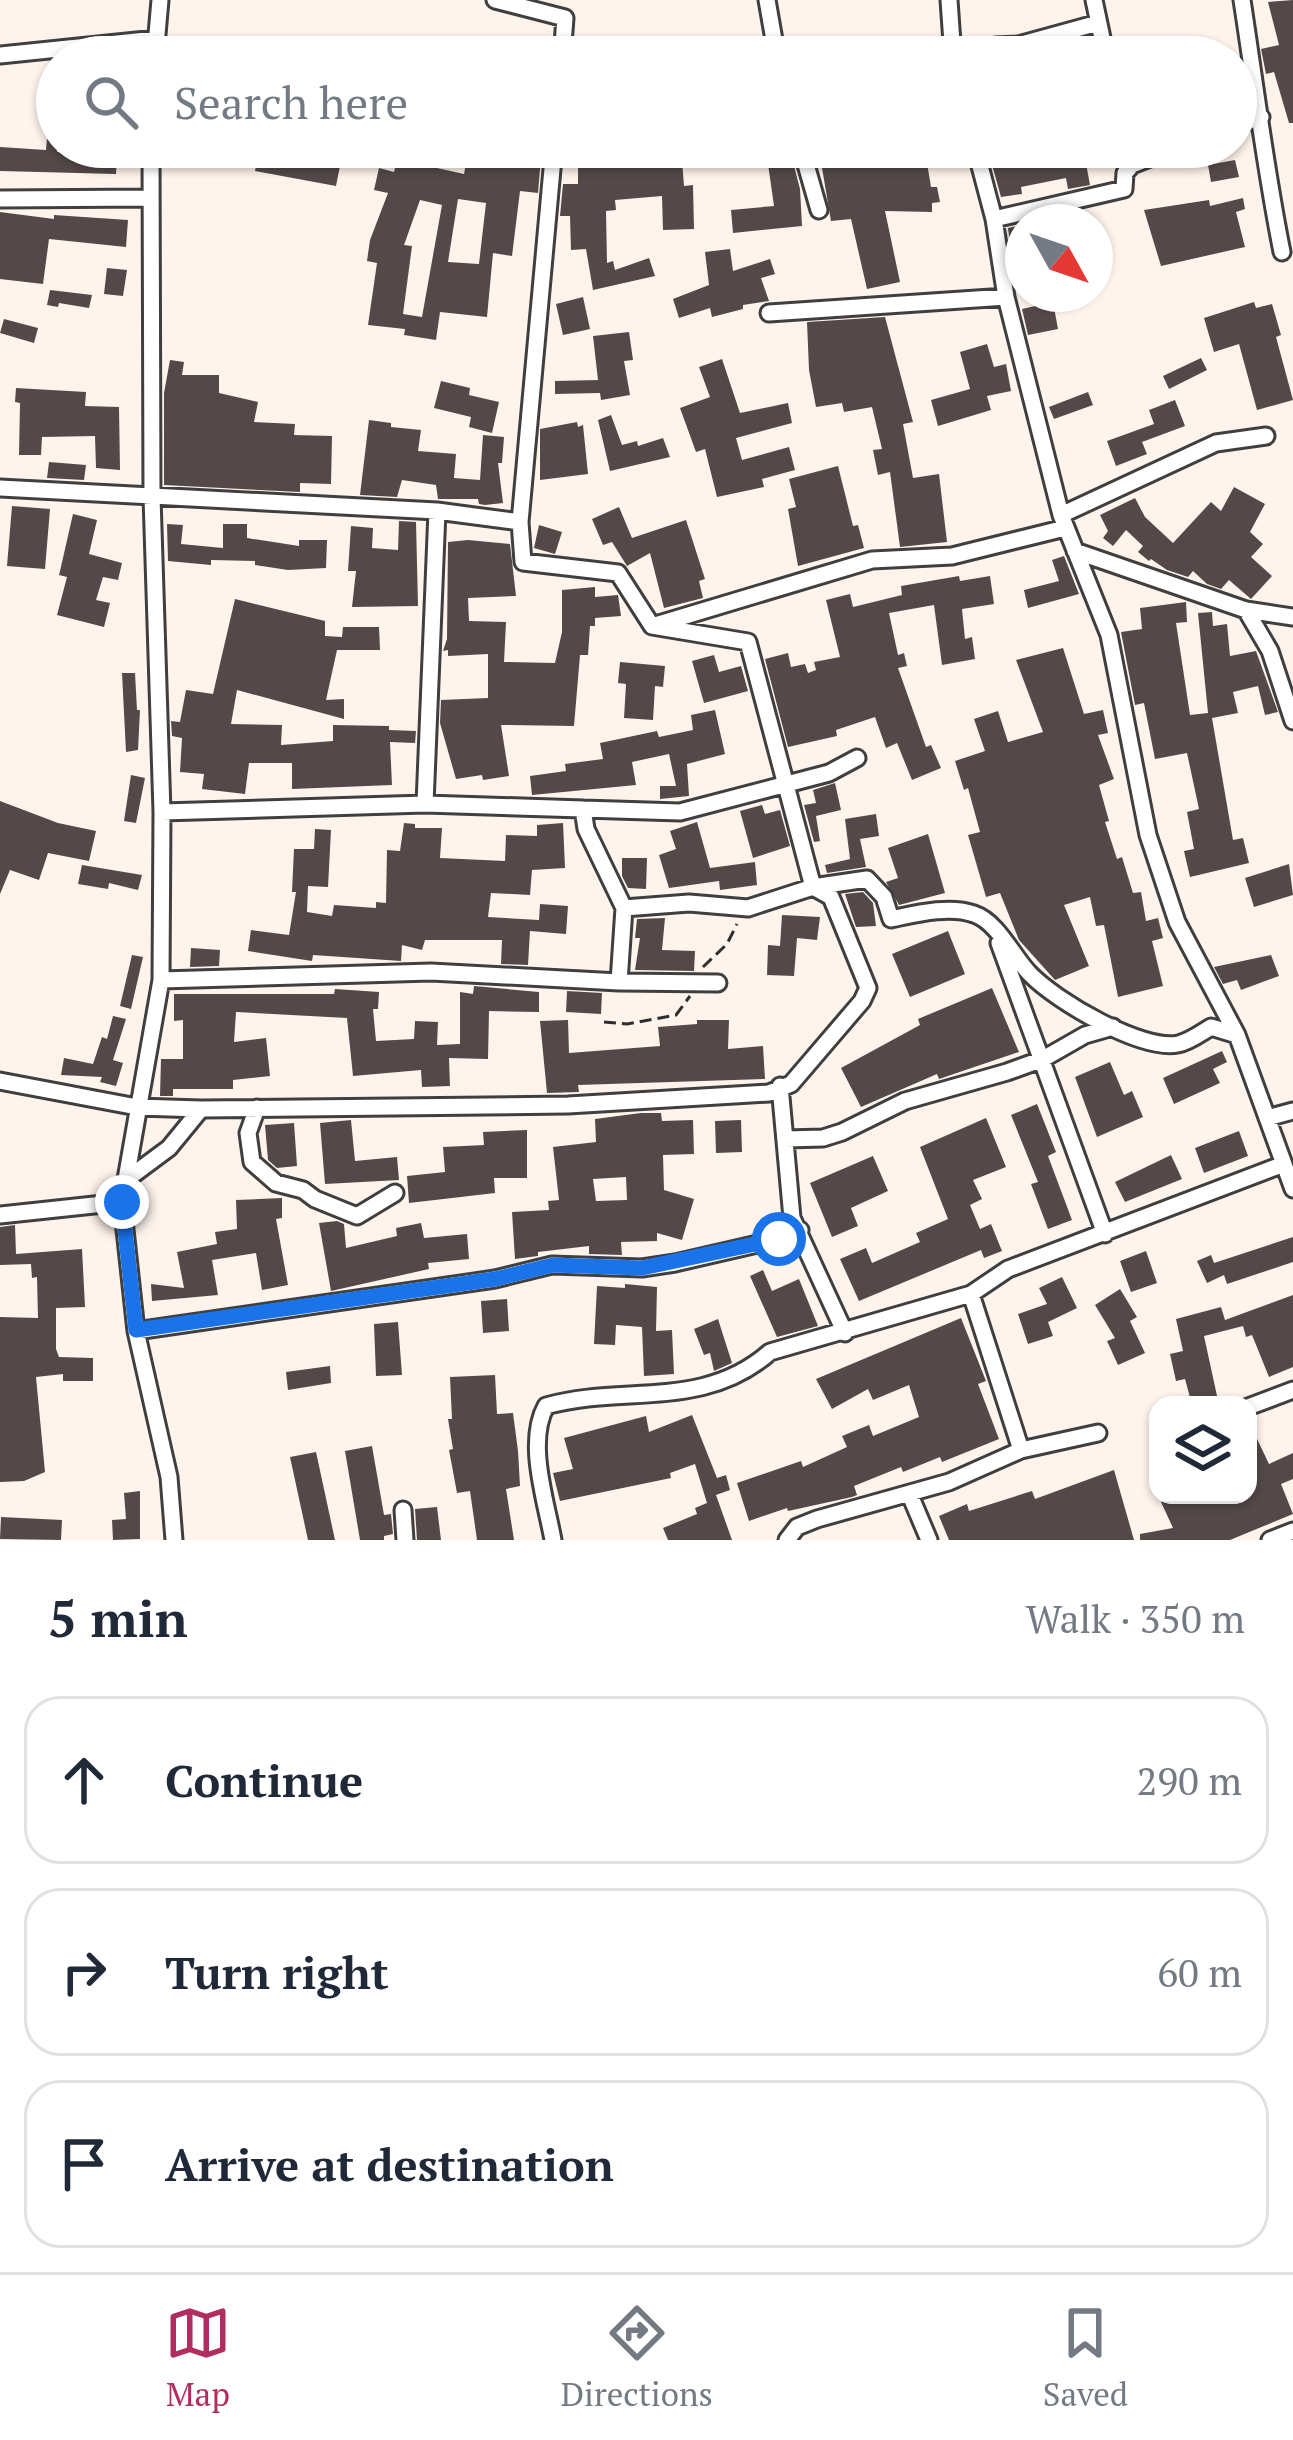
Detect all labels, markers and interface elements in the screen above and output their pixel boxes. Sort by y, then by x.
search box [36,36,1257,168]
icon: search [78,69,144,135]
text: Search here [174,72,408,132]
north arrow [1005,204,1113,312]
route end [95,1175,149,1229]
route start [752,1212,806,1266]
map controls [1149,1396,1257,1504]
button: layers [1149,1396,1257,1504]
text: 5 min [48,1584,188,1652]
text: Walk · 350 m [1026,1592,1245,1644]
icon: ahead [51,1747,117,1813]
text: Continue [165,1750,363,1810]
text: 290 m [1137,1754,1242,1806]
icon: right [51,1939,117,2005]
text: Turn right [165,1942,389,2002]
text: 60 m [1157,1946,1242,1998]
icon: arrive [51,2131,117,2197]
text: Arrive at destination [165,2134,614,2194]
tab: Map [165,2300,231,2415]
tab: Directions [561,2300,713,2415]
tab: Saved [1043,2300,1128,2415]

